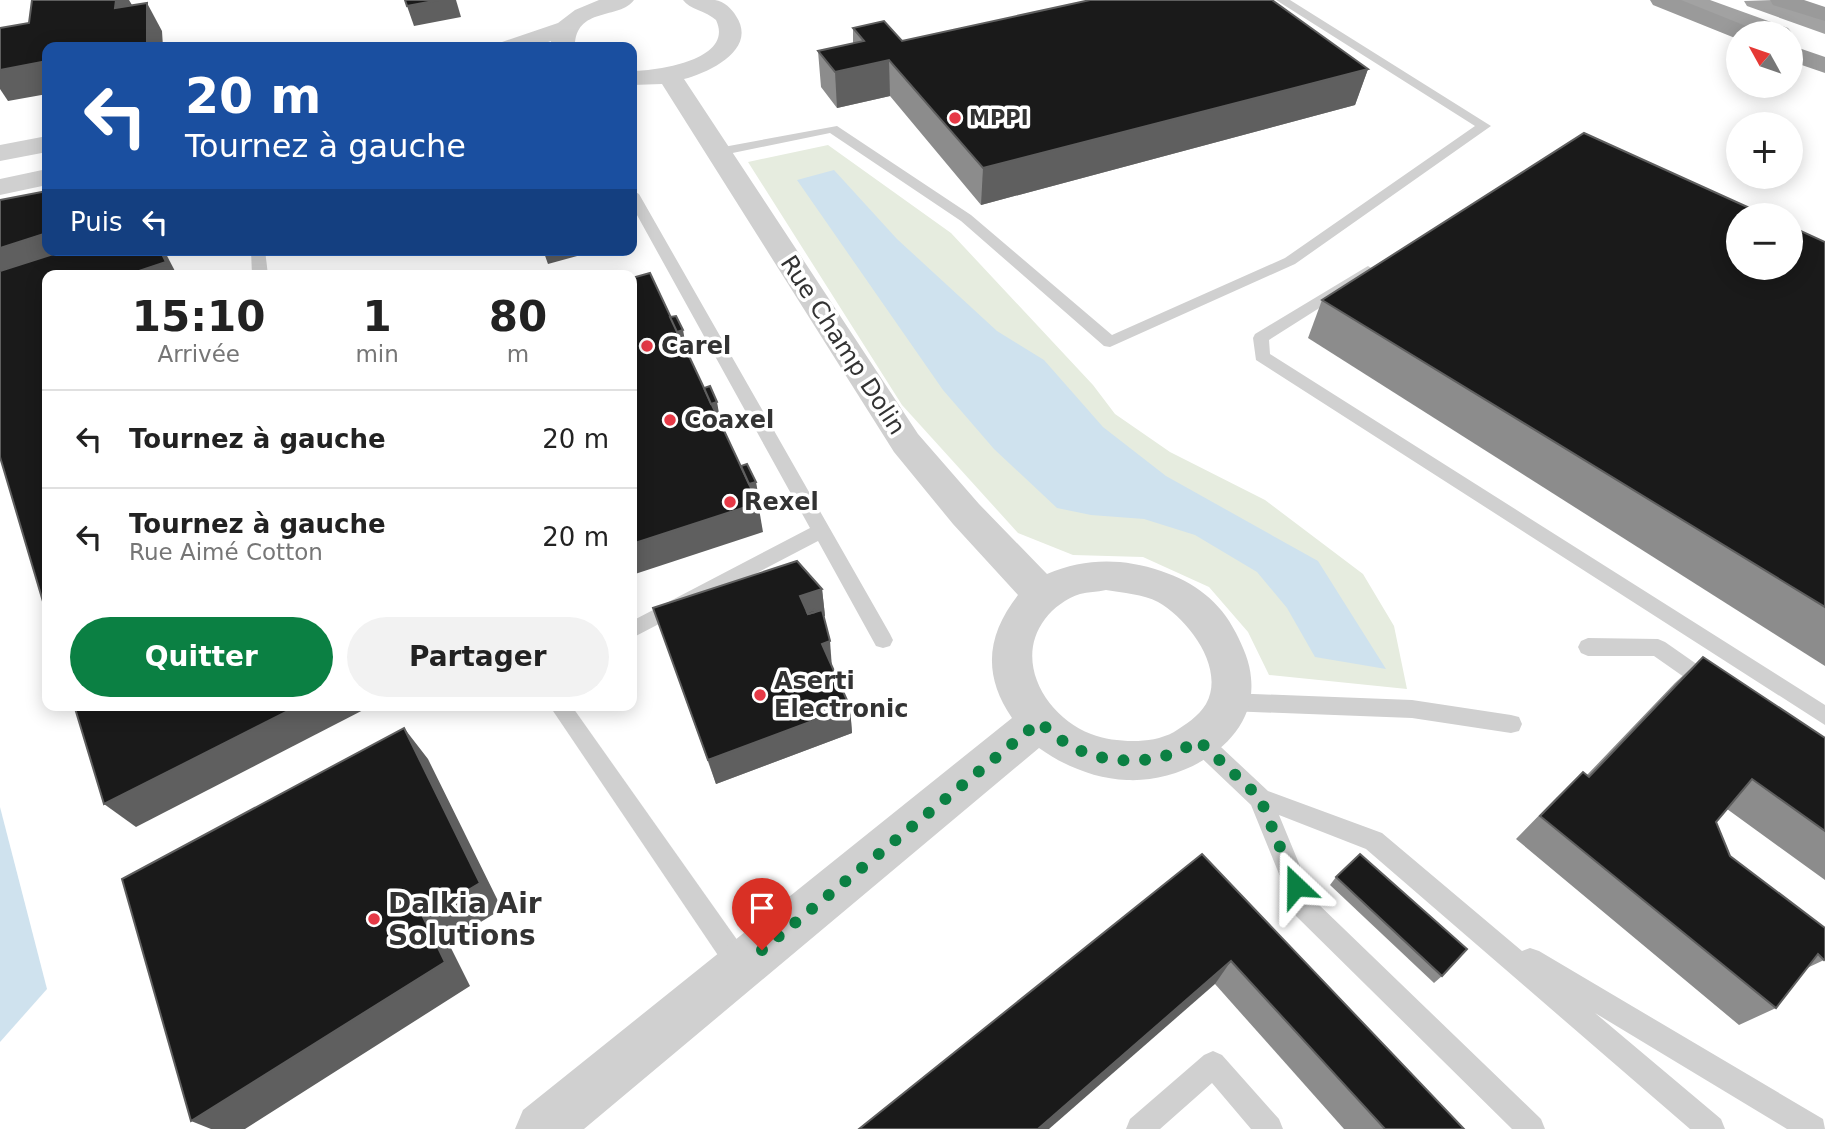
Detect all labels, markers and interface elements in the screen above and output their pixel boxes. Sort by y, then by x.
north arrow [1726,21,1802,98]
map controls [1726,21,1803,280]
text: 20 m [185,68,321,125]
icon: left [70,70,161,161]
place label: MPPI [969,106,1029,130]
marker: MPPI [947,110,963,126]
button: + [1726,112,1803,189]
text: Tournez à gauche [185,127,466,165]
icon: left [136,203,174,241]
button: − [1726,203,1803,280]
text: Puis [70,207,122,237]
street label: Rue Champ Dolin [775,250,911,440]
text: 15:10 [132,292,266,341]
text: 1 [362,292,392,341]
text: 80 [489,292,547,341]
place label: Carel [661,332,731,360]
marker: Carel [639,338,655,354]
text: Arrivée [157,341,240,367]
text: min [355,341,399,367]
text: m [507,341,529,367]
place label: Coaxel [684,406,774,434]
marker: Coaxel [662,412,678,428]
icon: left [70,420,108,458]
text: Tournez à gauche [129,424,386,454]
text: 20 m [542,424,609,454]
place label: Rexel [744,488,819,516]
marker: Rexel [722,494,738,510]
text: Tournez à gauche [129,509,386,539]
icon: left [70,518,108,556]
text: 20 m [542,522,609,552]
text: Rue Aimé Cotton [129,539,323,565]
button: Quitter [70,617,333,697]
button: Partager [347,617,609,697]
place label: Aserti Electronic [774,667,908,723]
marker: Aserti Electronic [752,687,768,703]
position arrow [1259,849,1333,923]
pin [732,878,792,950]
place label: Dalkia Air Solutions [388,887,542,952]
icon: arrive [743,889,781,927]
marker: Dalkia Air Solutions [366,911,382,927]

